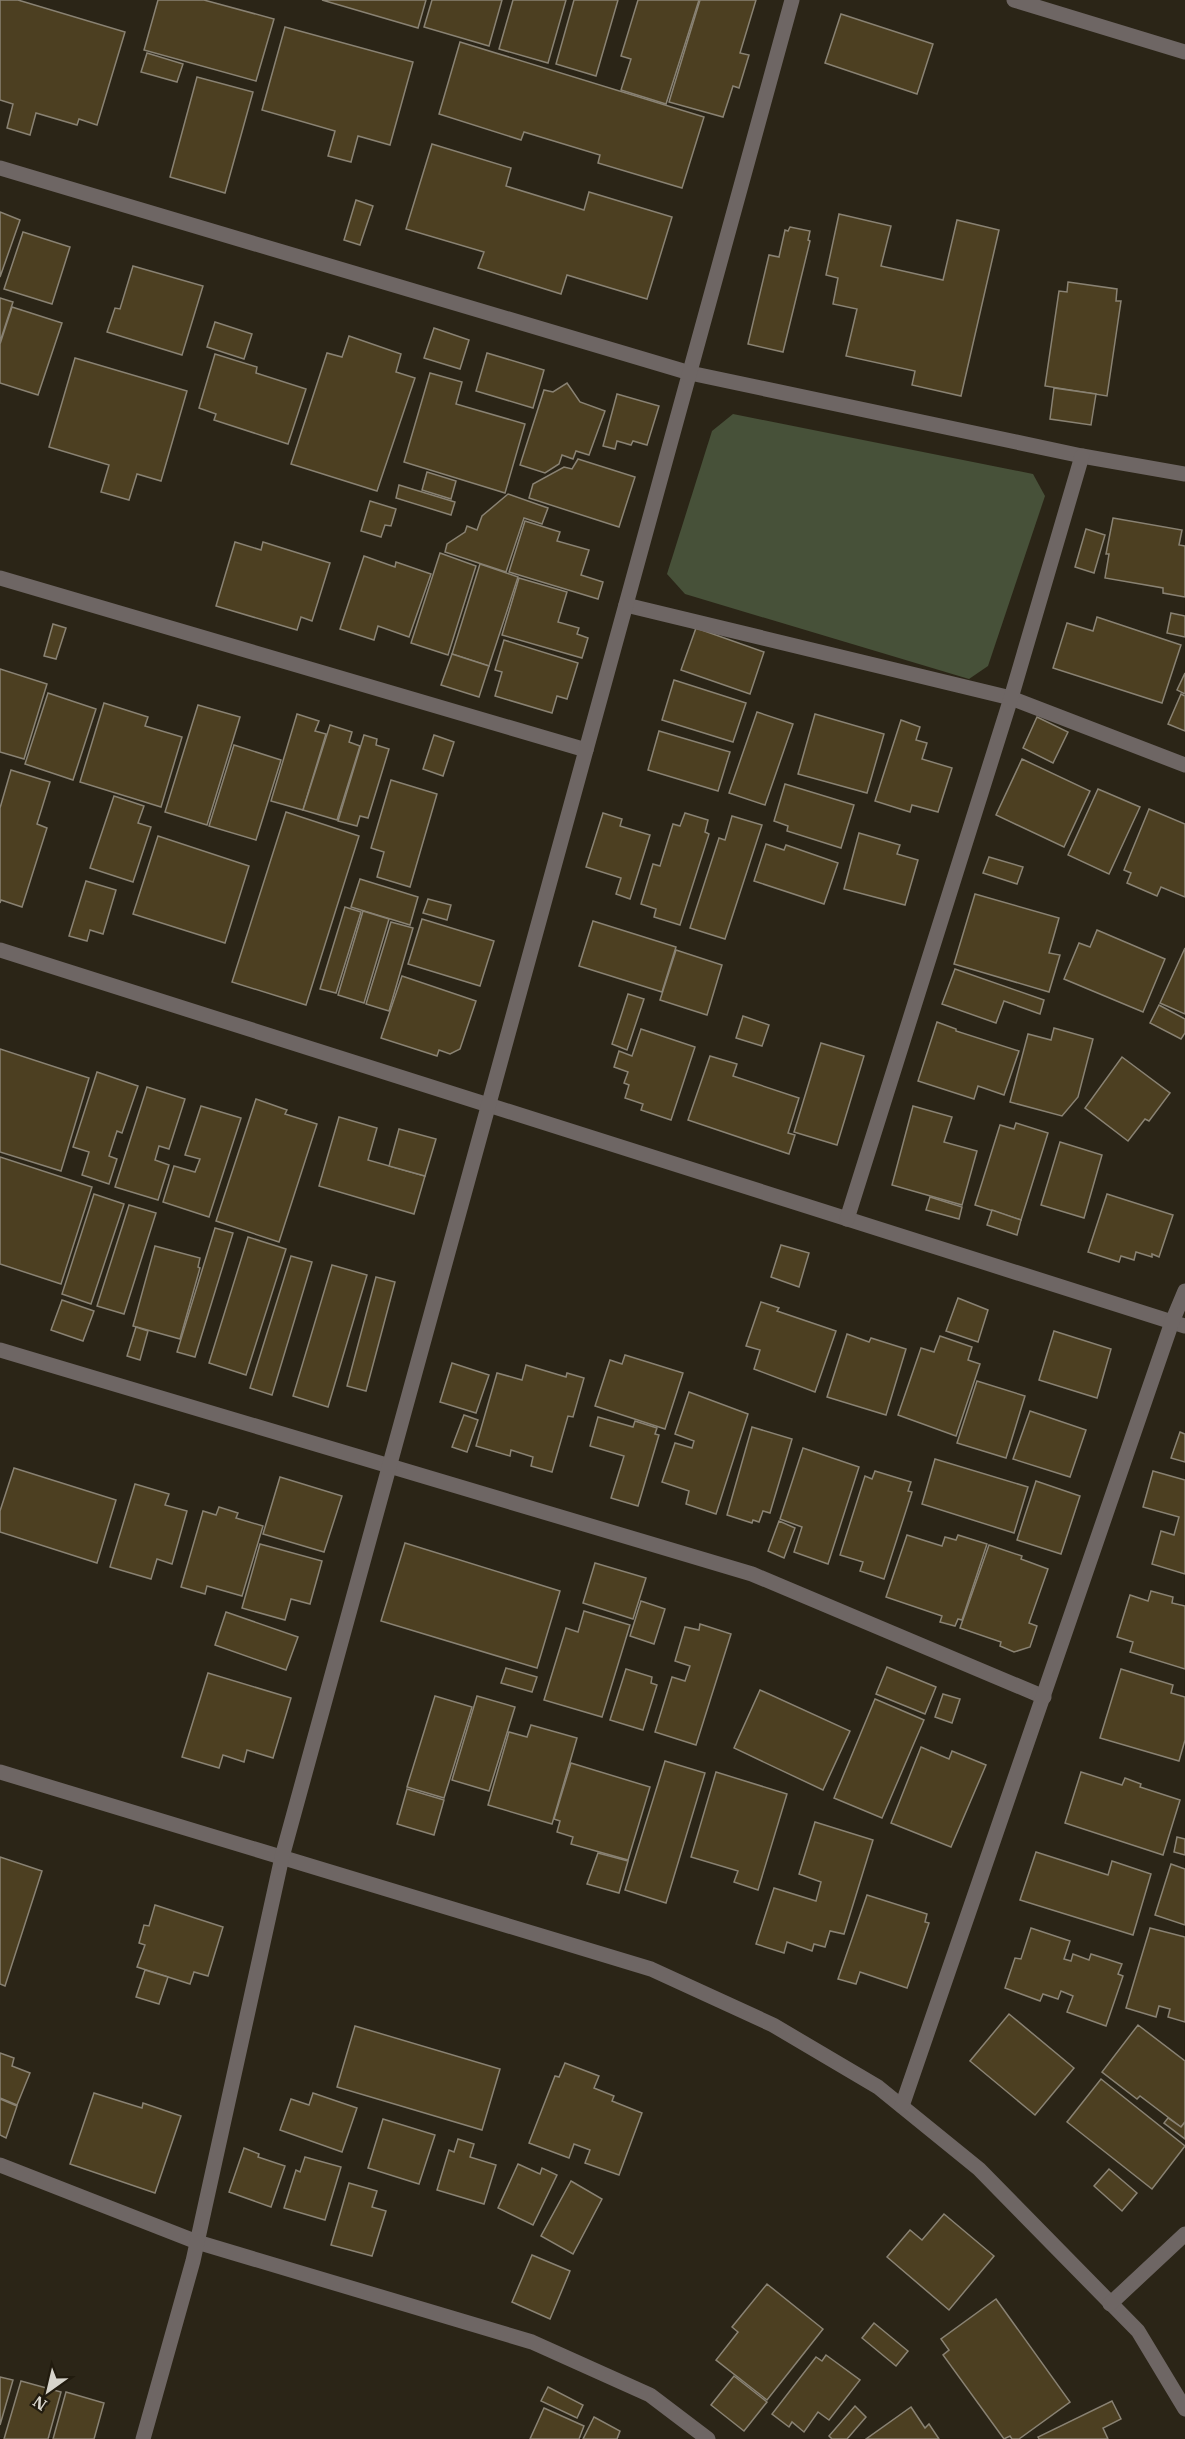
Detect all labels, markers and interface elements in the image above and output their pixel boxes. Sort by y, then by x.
north arrow [18,2361,78,2421]
text: N [29,2392,50,2415]

